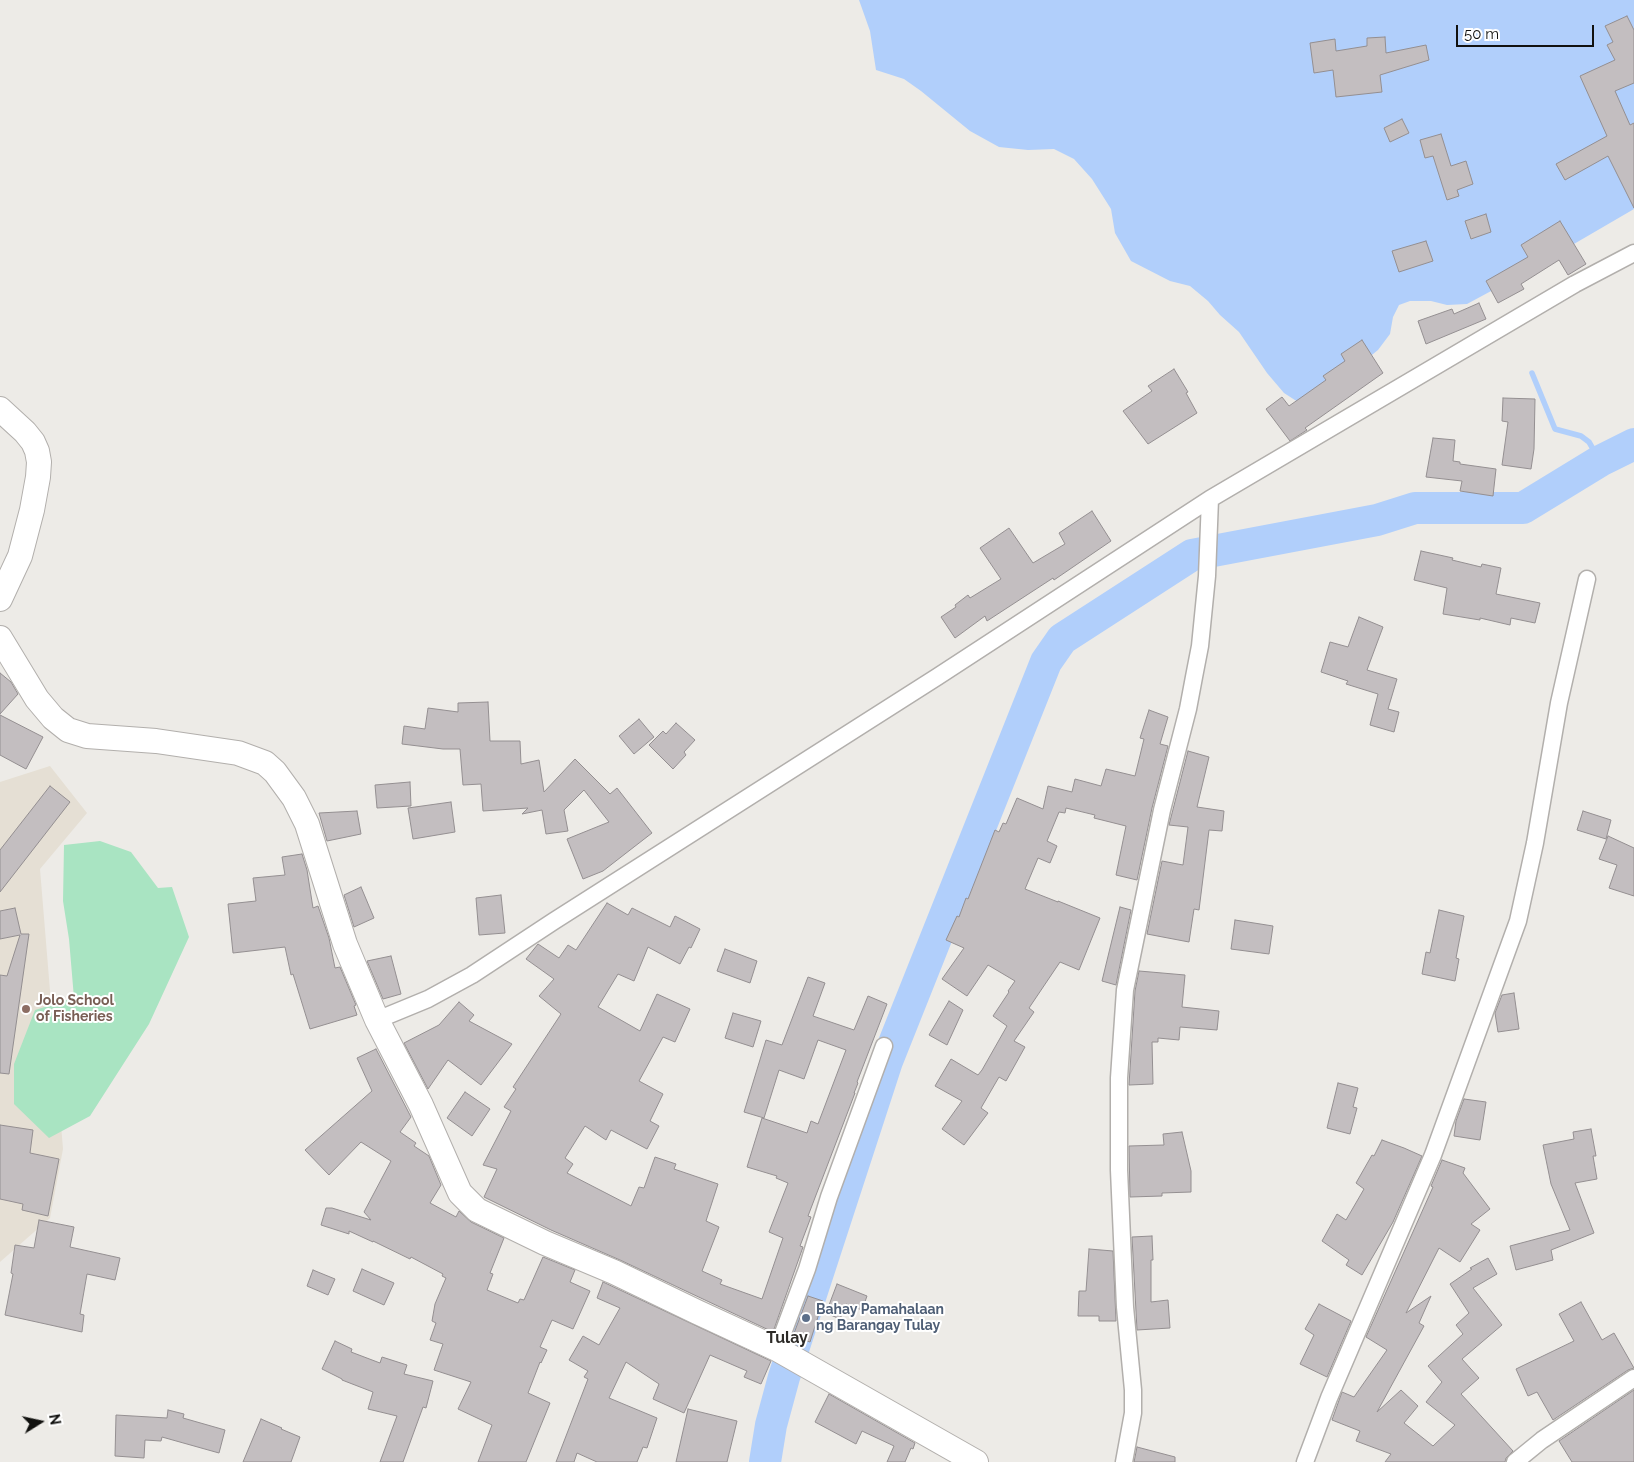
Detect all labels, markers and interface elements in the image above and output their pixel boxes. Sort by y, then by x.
scale bar [1459,15,1596,47]
text: 50 m [1464,25,1499,43]
place label: Jolo School of Fisheries [36,993,114,1026]
marker: Jolo School of Fisheries [20,1003,32,1015]
place label: Bahay Pamahalaan ng Barangay Tulay [816,1302,944,1334]
marker: Bahay Pamahalaan ng Barangay Tulay [800,1312,812,1324]
district label: Tulay [766,1328,808,1348]
north arrow [15,1397,65,1447]
text: N [46,1413,64,1426]

